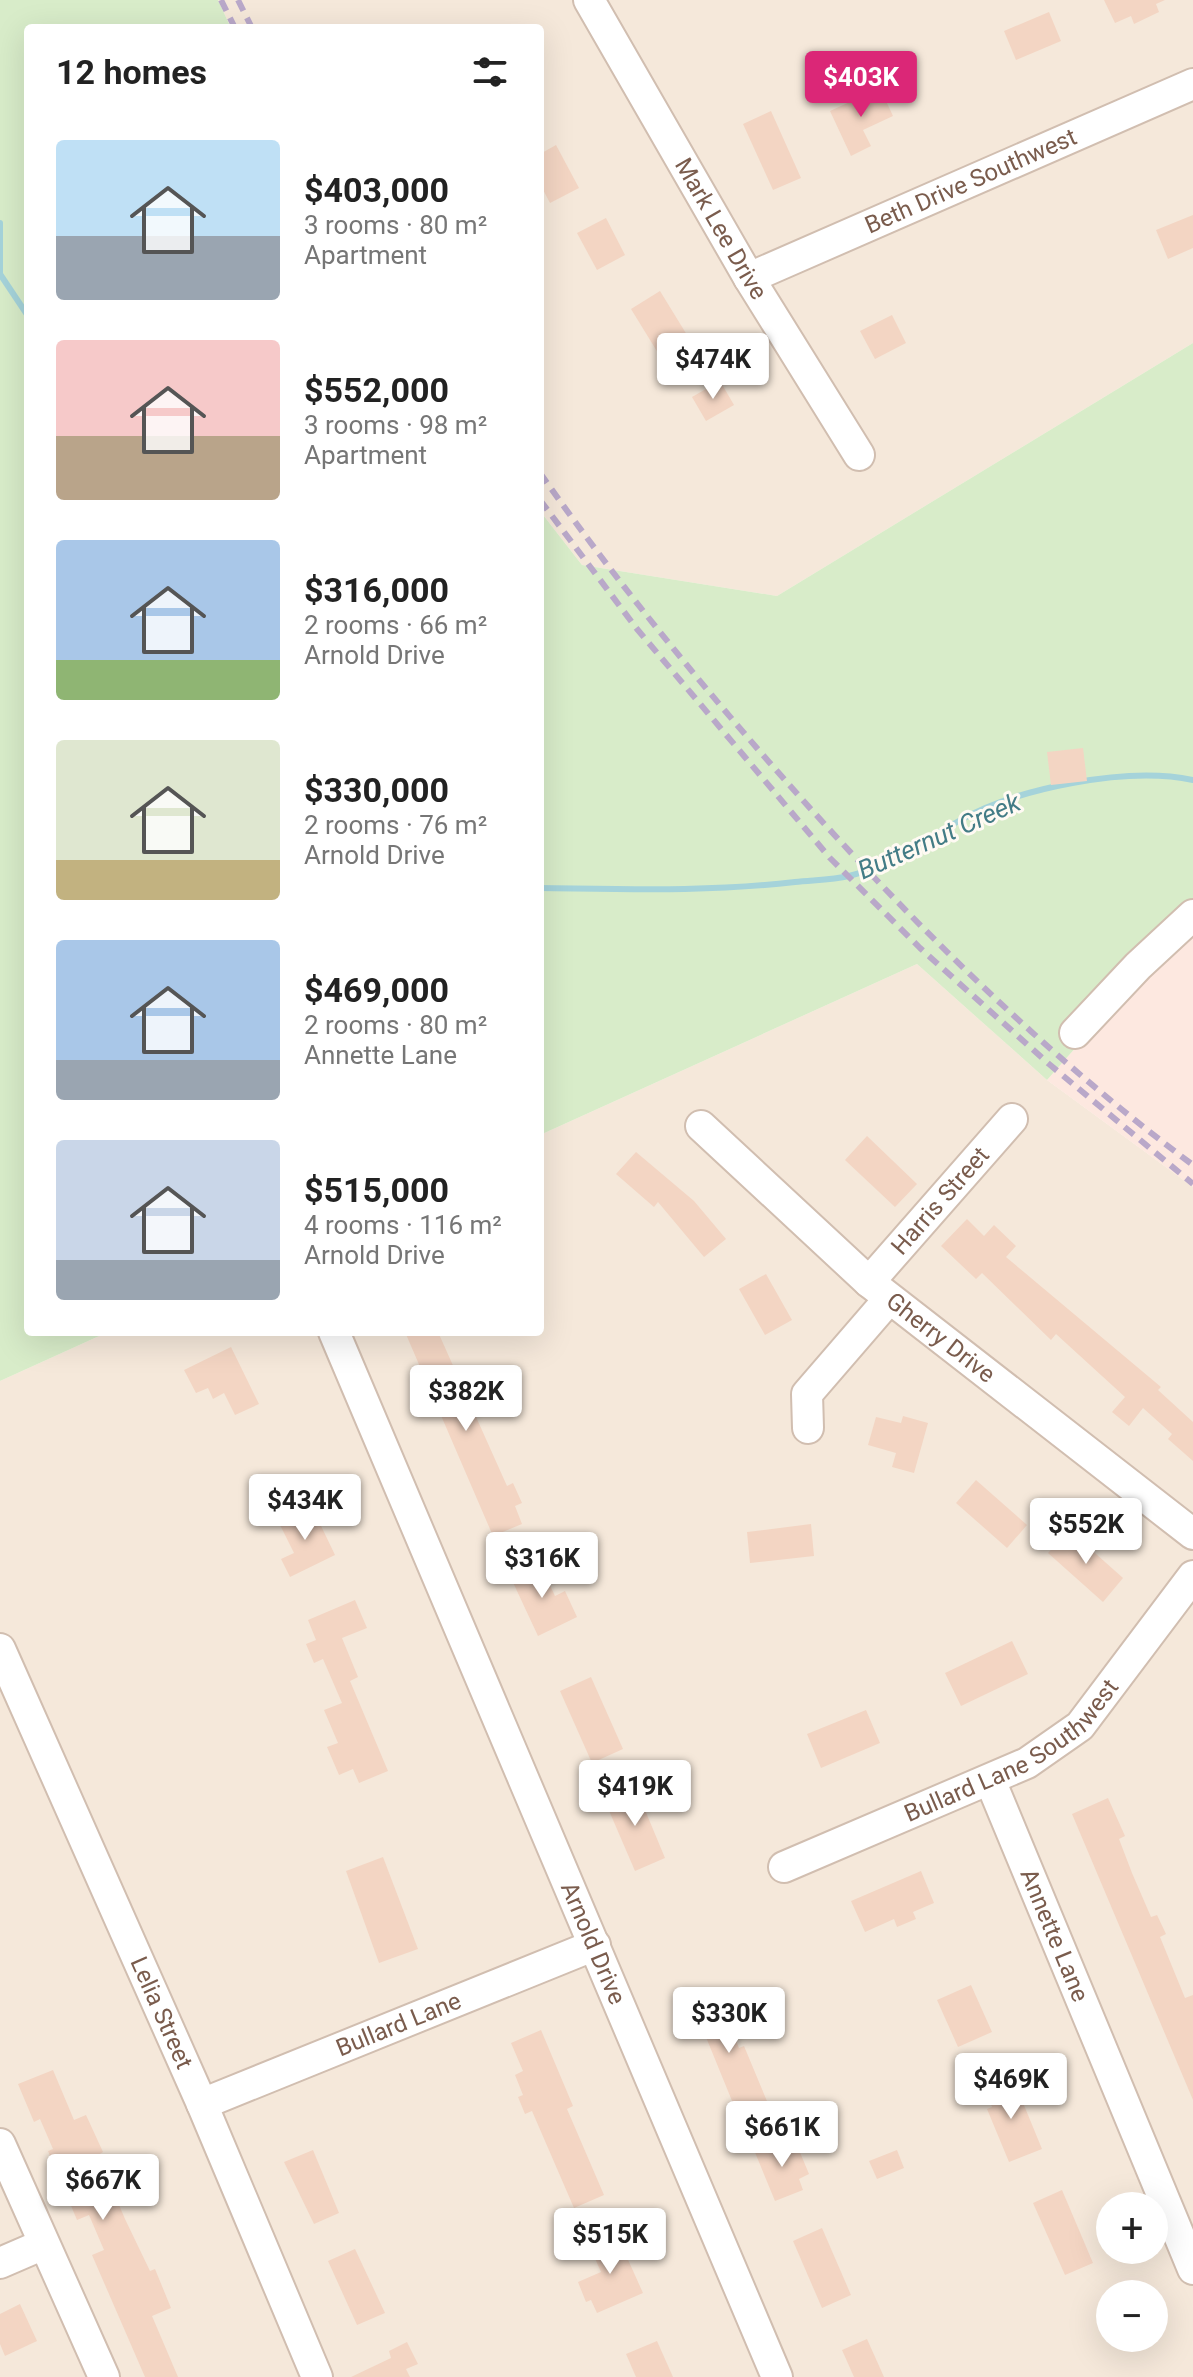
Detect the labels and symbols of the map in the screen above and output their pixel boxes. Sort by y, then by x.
pin: $403K [805,51,917,119]
street label: Beth Drive Southwest [861,123,1081,240]
street label: Mark Lee Drive [669,153,773,305]
pin: $474K [657,333,769,401]
water label: Butternut Creek [853,786,1026,885]
street label: Harris Street [886,1141,995,1260]
street label: Gherry Drive [881,1287,1001,1389]
pin: $382K [410,1365,522,1433]
pin: $434K [249,1474,361,1542]
pin: $552K [1030,1498,1142,1566]
pin: $316K [486,1532,598,1600]
street label: Bullard Lane Southwest [900,1674,1124,1828]
pin: $419K [579,1760,691,1828]
street label: Annette Lane [1014,1865,1094,2006]
street label: Arnold Drive [555,1878,631,2009]
street label: Lelia Street [124,1952,199,2073]
street label: Bullard Lane [332,1987,465,2062]
pin: $330K [673,1987,785,2055]
pin: $469K [955,2053,1067,2121]
pin: $661K [726,2101,838,2169]
pin: $667K [47,2154,159,2222]
pin: $515K [554,2208,666,2276]

